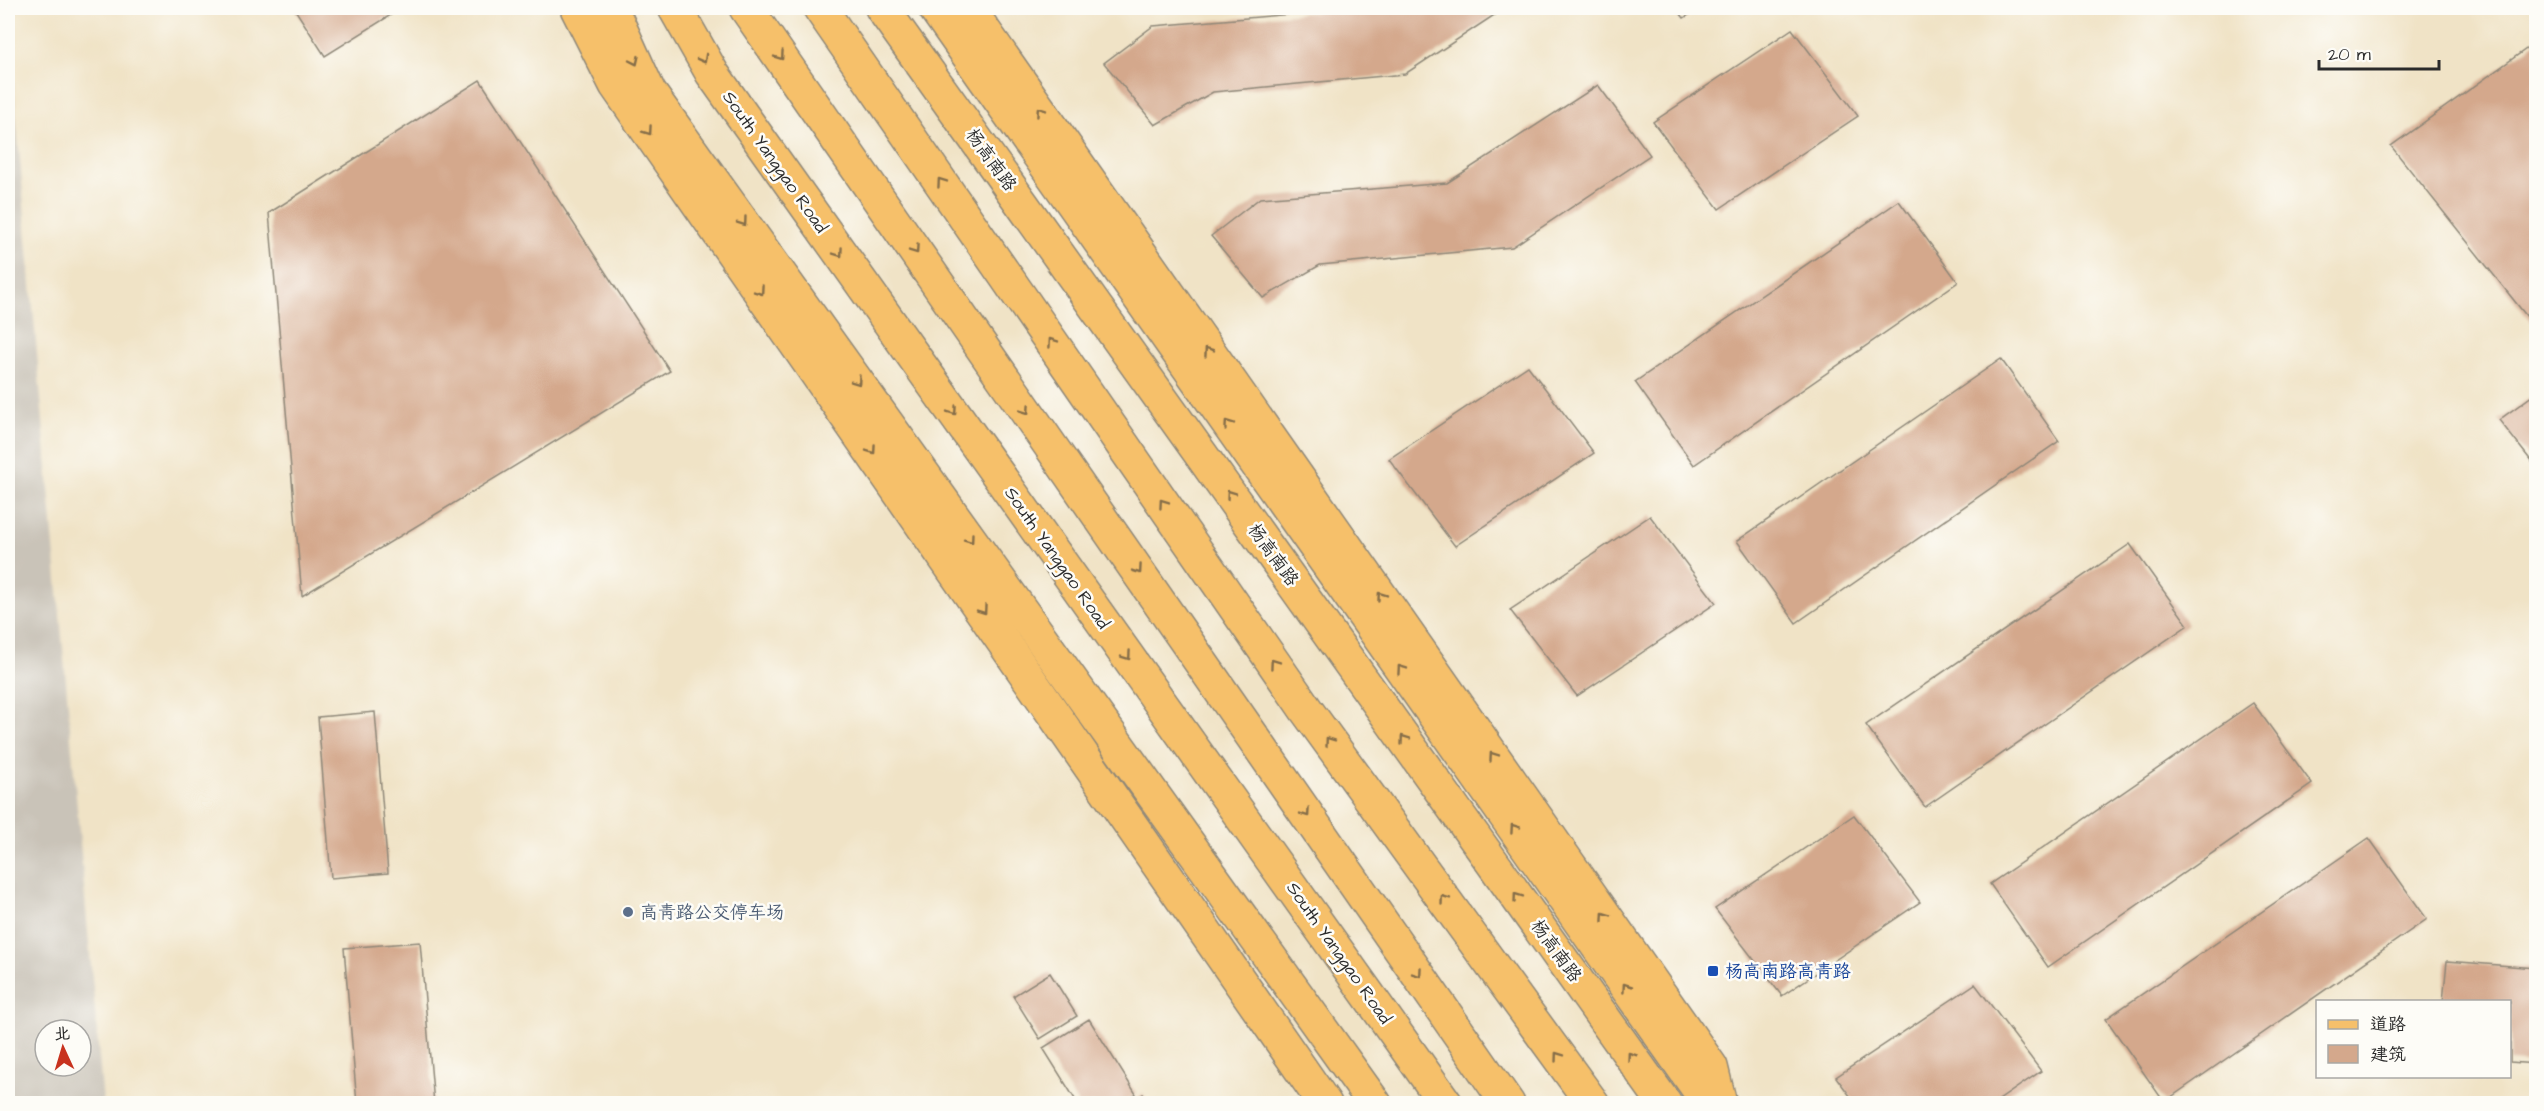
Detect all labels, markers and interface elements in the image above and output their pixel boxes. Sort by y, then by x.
scale bar [2319,33,2439,71]
text: 20 m [2328,42,2371,67]
one-way arrow [773,49,784,60]
one-way arrow [696,52,707,63]
one-way arrow [628,54,640,65]
street label: South Yanggao Road [716,86,834,239]
one-way arrow [1036,107,1047,118]
one-way arrow [641,124,652,135]
street label: 杨高南路 [960,124,1022,196]
one-way arrow [937,178,948,189]
one-way arrow [736,216,747,227]
one-way arrow [908,244,919,255]
one-way arrow [832,246,843,257]
one-way arrow [753,284,764,295]
one-way arrow [1048,338,1059,349]
one-way arrow [1204,347,1215,358]
one-way arrow [849,374,860,385]
one-way arrow [1019,404,1030,415]
one-way arrow [945,405,956,416]
one-way arrow [1224,419,1235,430]
one-way arrow [865,444,876,455]
street label: South Yanggao Road [998,482,1116,635]
one-way arrow [1226,490,1237,501]
one-way arrow [1159,498,1170,509]
street label: 杨高南路 [1242,519,1304,591]
one-way arrow [963,533,974,544]
one-way arrow [1130,564,1141,575]
one-way arrow [1377,592,1388,603]
one-way arrow [976,604,987,615]
one-way arrow [1120,649,1131,660]
one-way arrow [1270,659,1281,670]
one-way arrow [1398,664,1409,675]
one-way arrow [1400,734,1411,745]
one-way arrow [1325,736,1336,747]
one-way arrow [1489,752,1500,763]
one-way arrow [1299,807,1310,818]
one-way arrow [1510,823,1521,834]
street label: South Yanggao Road [1280,877,1398,1030]
one-way arrow [1513,893,1524,904]
one-way arrow [1440,894,1451,905]
place label: 高青路公交停车场 [640,900,784,925]
marker: 高青路公交停车场 [621,905,635,919]
one-way arrow [1601,911,1612,922]
street label: 杨高南路 [1525,915,1587,987]
place label: 杨高南路高青路 [1725,959,1851,984]
marker: 杨高南路高青路 [1706,964,1720,978]
one-way arrow [1411,967,1422,978]
one-way arrow [1623,983,1634,994]
legend [2316,1000,2511,1078]
text: 道路 [2370,1012,2406,1037]
north arrow [33,1018,93,1078]
text: 北 [53,1023,71,1046]
text: 建筑 [2370,1042,2406,1067]
one-way arrow [1627,1051,1638,1062]
one-way arrow [1554,1052,1565,1063]

